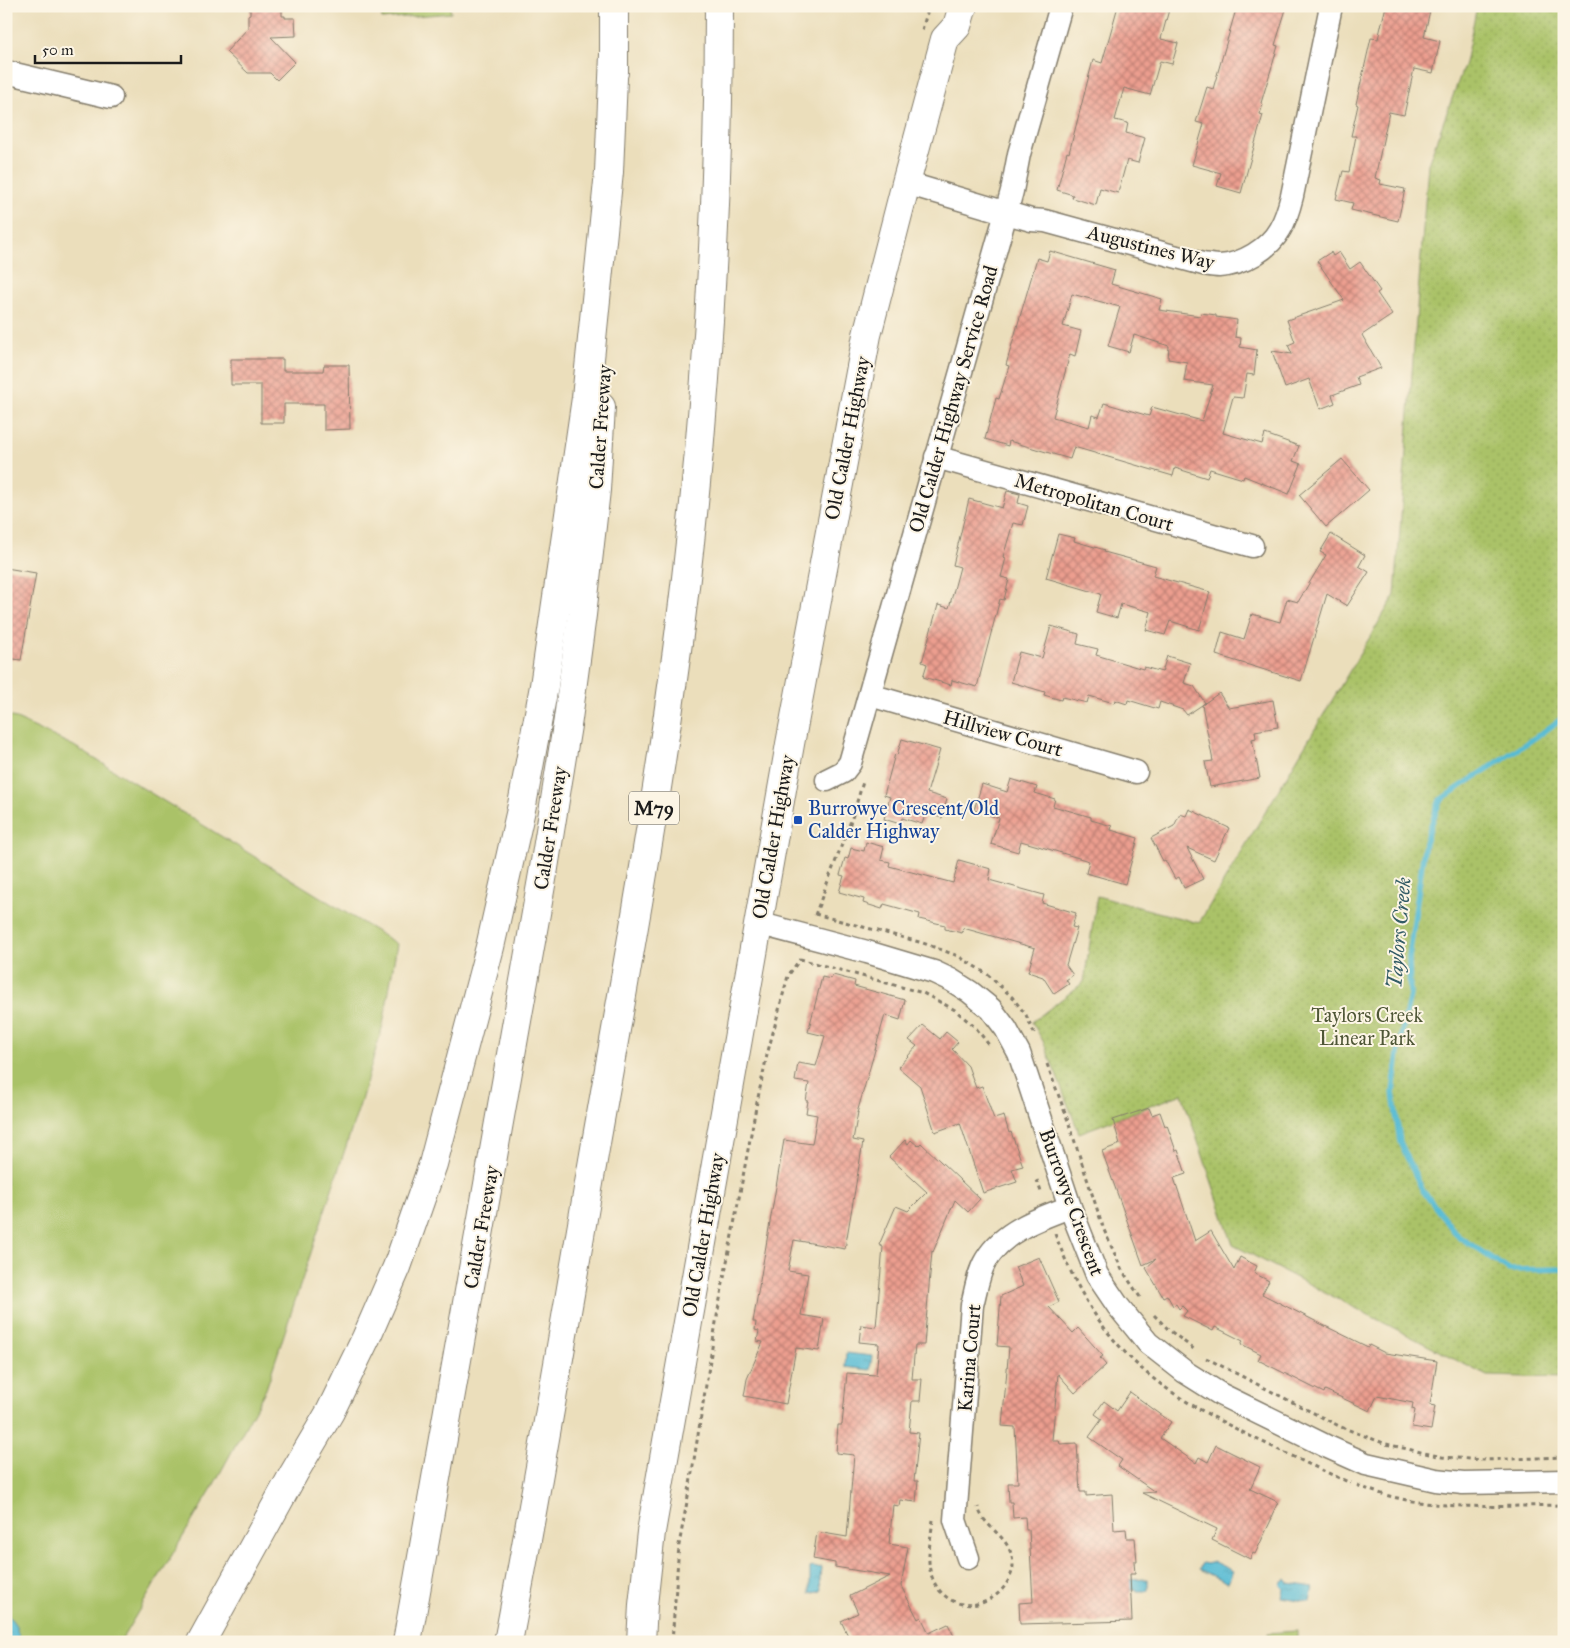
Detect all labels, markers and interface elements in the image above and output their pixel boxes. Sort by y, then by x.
scale bar [35,32,181,64]
text: 50 m [42,41,74,59]
street label: Augustines Way [1084,219,1218,276]
street label: Old Calder Highway Service Road [903,263,1004,536]
street label: Old Calder Highway [819,354,876,522]
street label: Calder Freeway [584,363,616,490]
street label: Metropolitan Court [1012,468,1176,536]
street label: Hillview Court [940,704,1066,762]
street label: Old Calder Highway [747,752,800,921]
street label: Calder Freeway [528,764,572,892]
road number: M79 [629,791,679,824]
place label: Burrowye Crescent/Old Calder Highway [808,796,999,844]
marker: Burrowye Crescent/Old Calder Highway [792,814,804,826]
water label: Taylors Creek [1381,876,1417,990]
park label: Taylors Creek Linear Park [1311,1003,1423,1050]
street label: Burrowye Crescent [1034,1125,1110,1279]
street label: Old Calder Highway [677,1150,730,1319]
street label: Calder Freeway [458,1163,504,1291]
street label: Karina Court [952,1303,986,1413]

